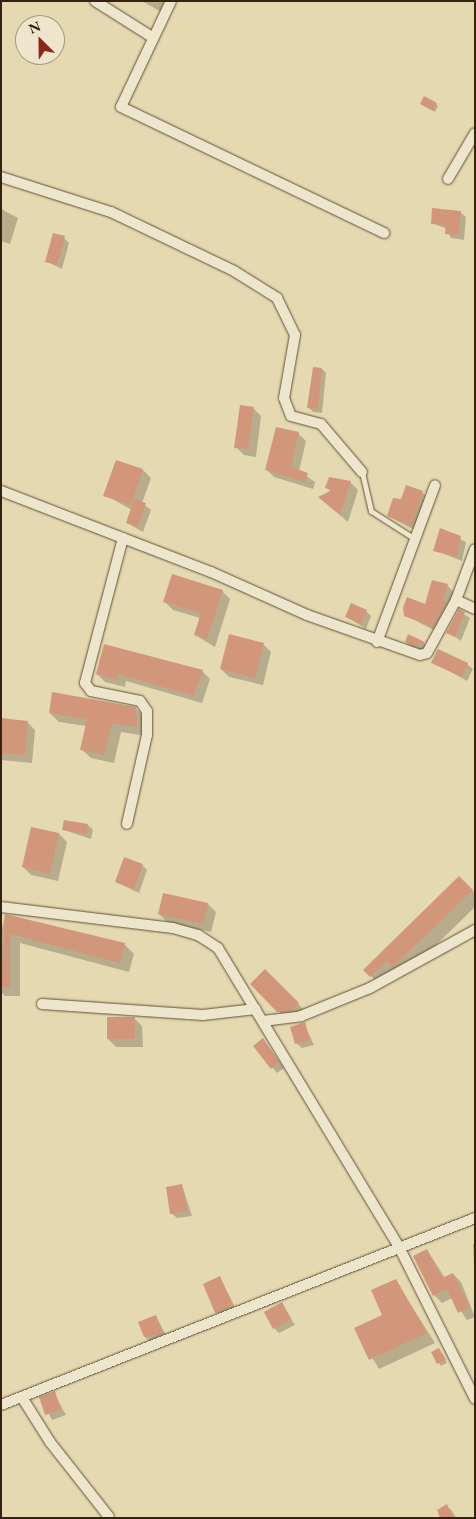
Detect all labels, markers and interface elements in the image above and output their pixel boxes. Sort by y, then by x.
north arrow [15,15,65,65]
text: N [26,17,43,38]

